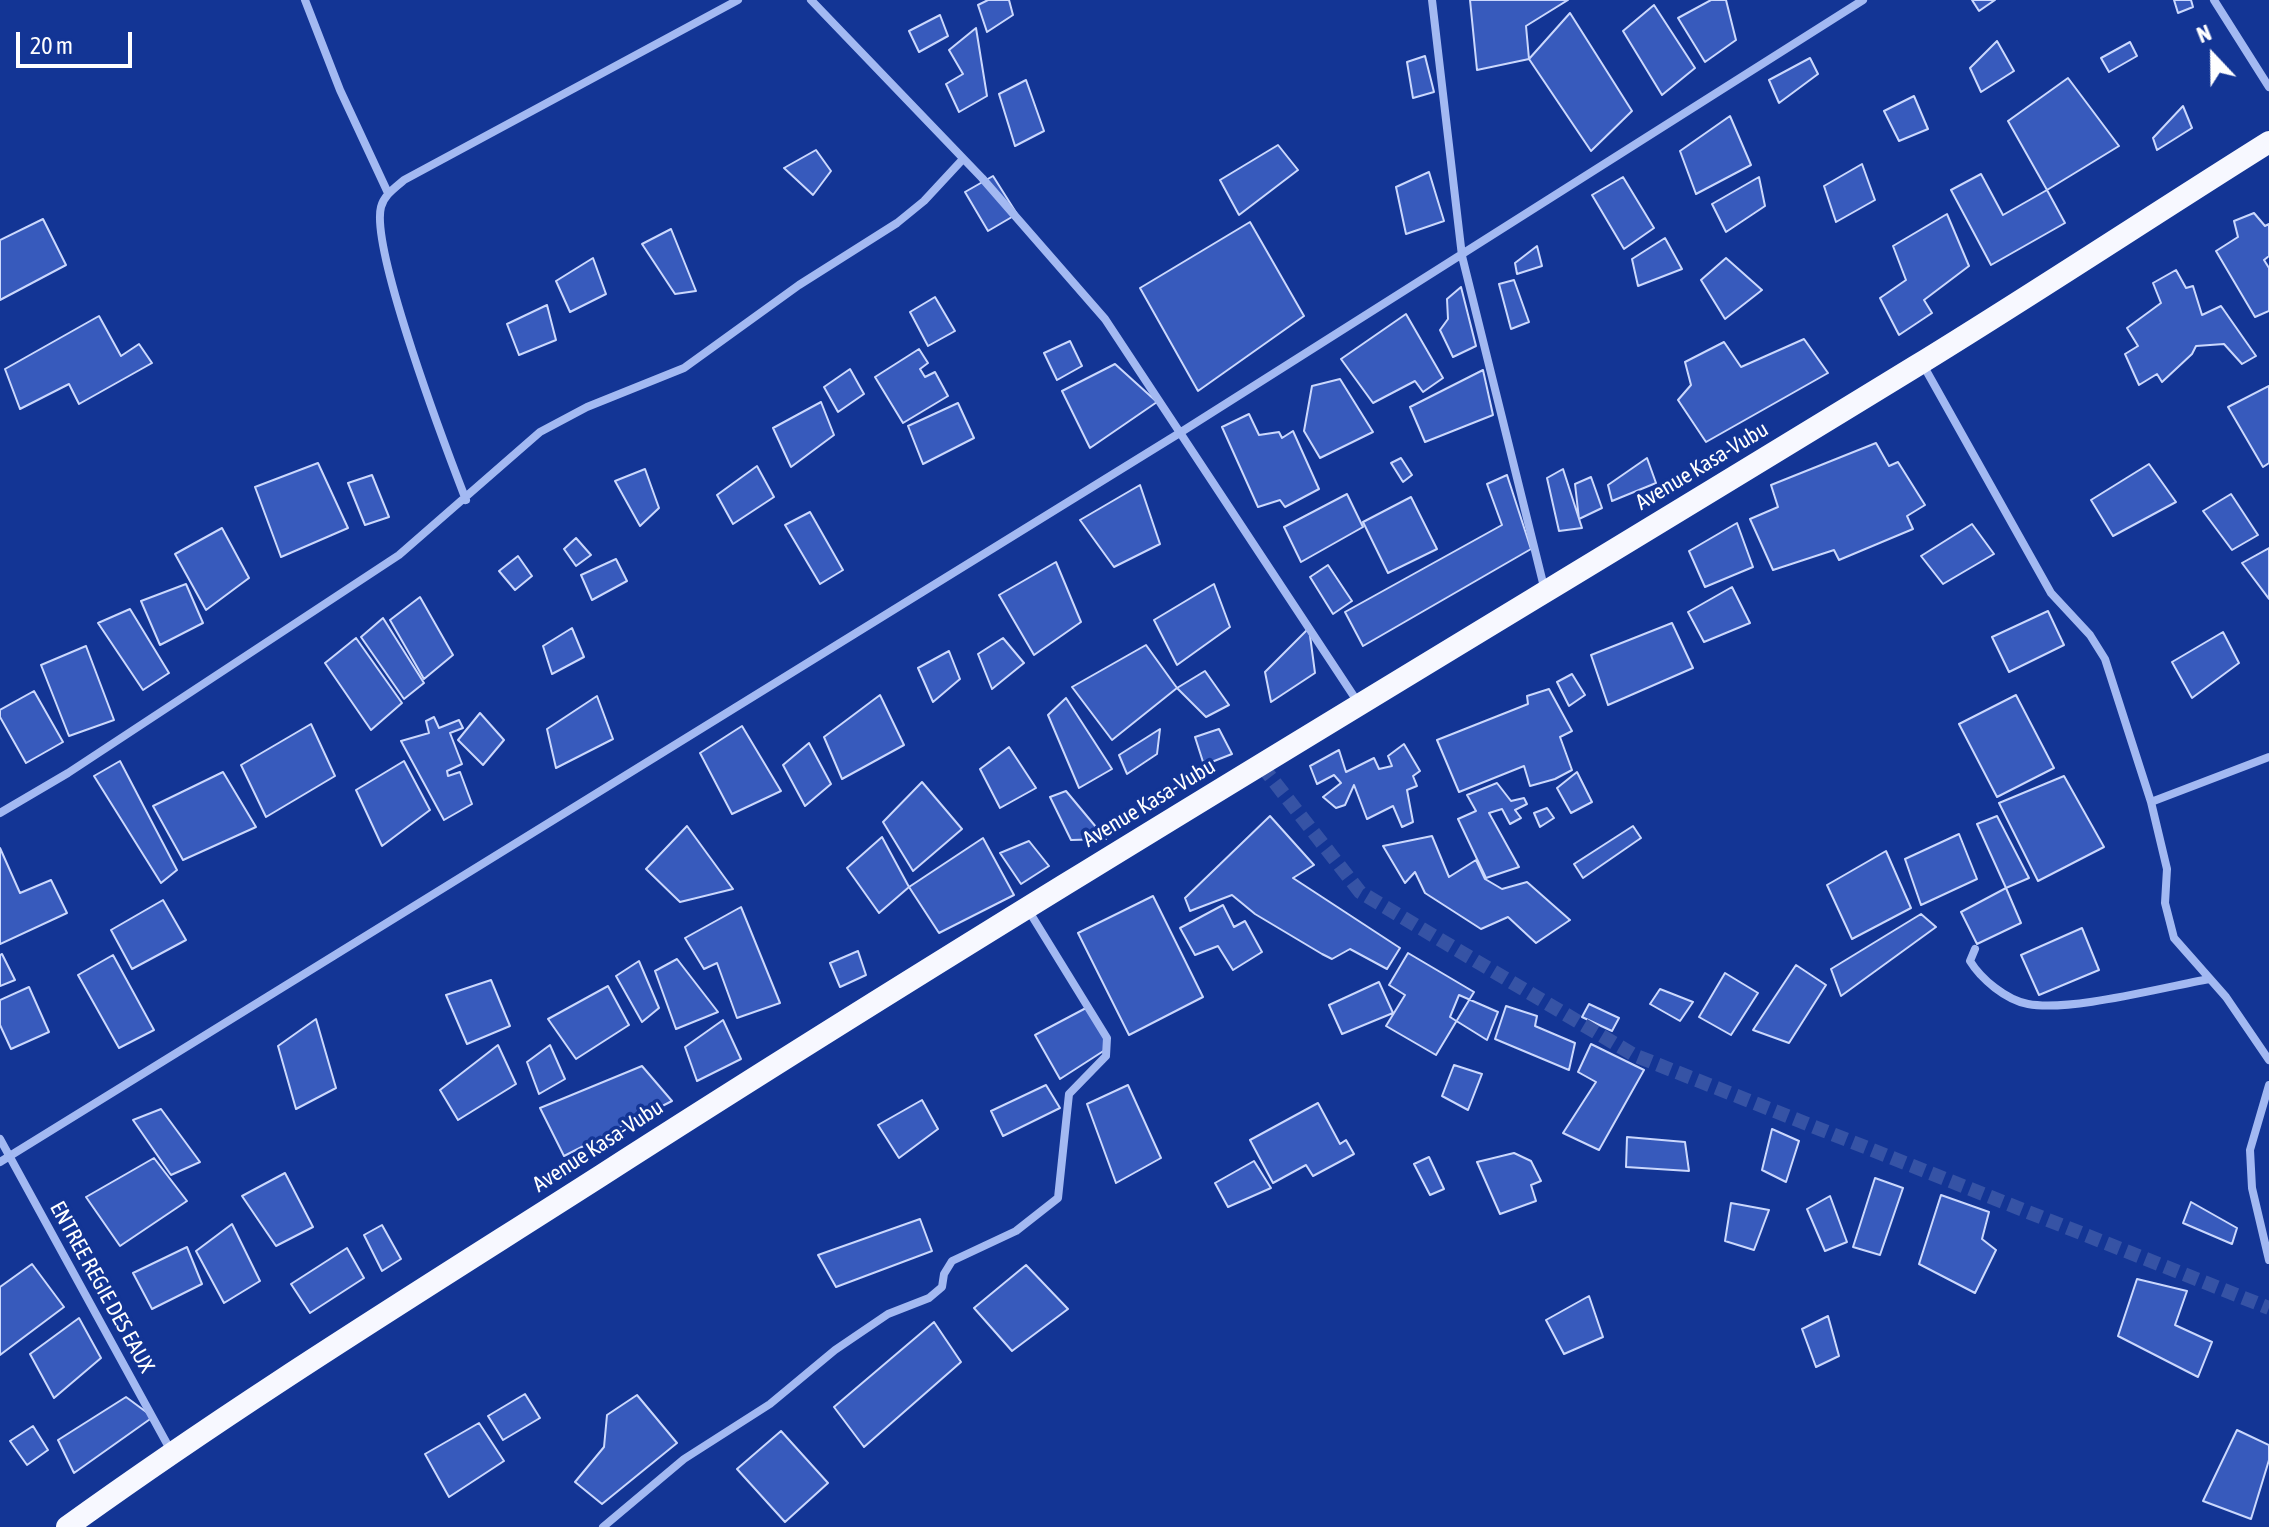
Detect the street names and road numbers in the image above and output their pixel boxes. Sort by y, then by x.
street label: Avenue Kasa-Vubu [1631,416,1773,516]
street label: Avenue Kasa-Vubu [1078,753,1220,853]
street label: Avenue Kasa-Vubu [528,1094,668,1198]
street label: ENTREE REGIE DES EAUX [44,1197,160,1377]

